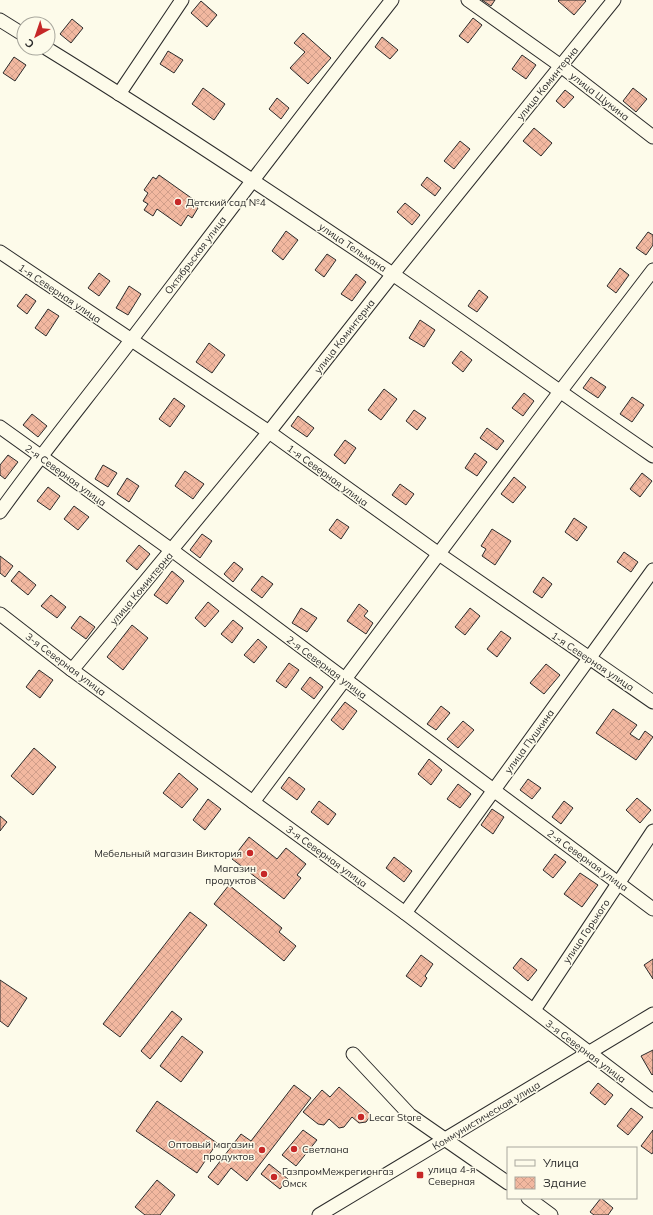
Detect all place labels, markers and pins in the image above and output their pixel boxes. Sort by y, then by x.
place label: Детский сад №4 [186,196,266,209]
marker: Детский сад №4 [173,197,183,207]
place label: Мебельный магазин Виктория [94,847,242,860]
marker: Мебельный магазин Виктория [245,848,255,858]
place label: Магазин продуктов [205,862,256,887]
marker: Магазин продуктов [259,869,269,879]
place label: Lecar Store [369,1111,421,1124]
marker: Lecar Store [356,1112,366,1122]
place label: Оптовый магазин продуктов [168,1138,254,1163]
place label: Светлана [302,1143,349,1156]
marker: Светлана [289,1144,299,1154]
marker: Оптовый магазин продуктов [257,1145,267,1155]
place label: улица 4-я Северная [428,1163,476,1188]
place label: ГазпромМежрегионгаз Омск [282,1165,394,1190]
marker: улица 4-я Северная [415,1170,425,1180]
marker: ГазпромМежрегионгаз Омск [269,1172,279,1182]

